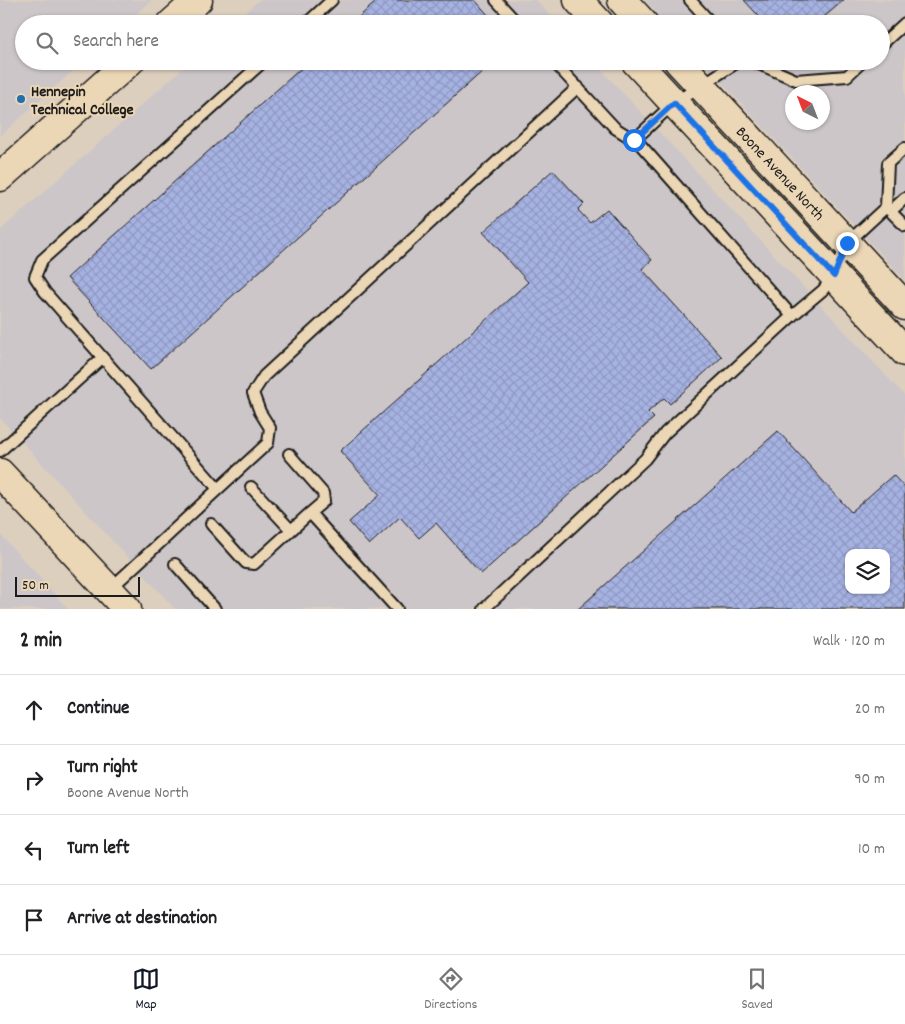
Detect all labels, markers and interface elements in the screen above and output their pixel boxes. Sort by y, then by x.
search box [15,15,890,70]
icon: search [33,29,61,57]
text: Search here [73,29,159,56]
place label: Hennepin Technical College [31,81,134,122]
north arrow [785,85,830,130]
marker: Hennepin Technical College [15,93,27,105]
street label: Boone Avenue North [730,122,829,227]
route start [623,129,646,152]
route end [836,232,859,255]
map controls [845,549,890,594]
button: layers [845,549,890,594]
scale bar [15,574,140,597]
text: 50 m [22,576,49,596]
text: 2 min [20,627,62,657]
text: Walk · 120 m [813,630,885,653]
icon: ahead [20,696,48,724]
text: Continue [67,696,129,723]
text: 20 m [855,698,885,721]
text: Turn right [67,755,138,782]
icon: right [20,766,48,794]
text: 90 m [854,768,885,791]
text: Boone Avenue North [67,782,189,805]
icon: left [20,836,48,864]
text: Turn left [67,836,130,863]
text: 10 m [858,838,885,861]
icon: arrive [20,906,48,934]
text: Arrive at destination [67,906,217,933]
tab: Map [132,965,160,1015]
tab: Directions [424,965,477,1015]
tab: Saved [742,965,773,1015]

